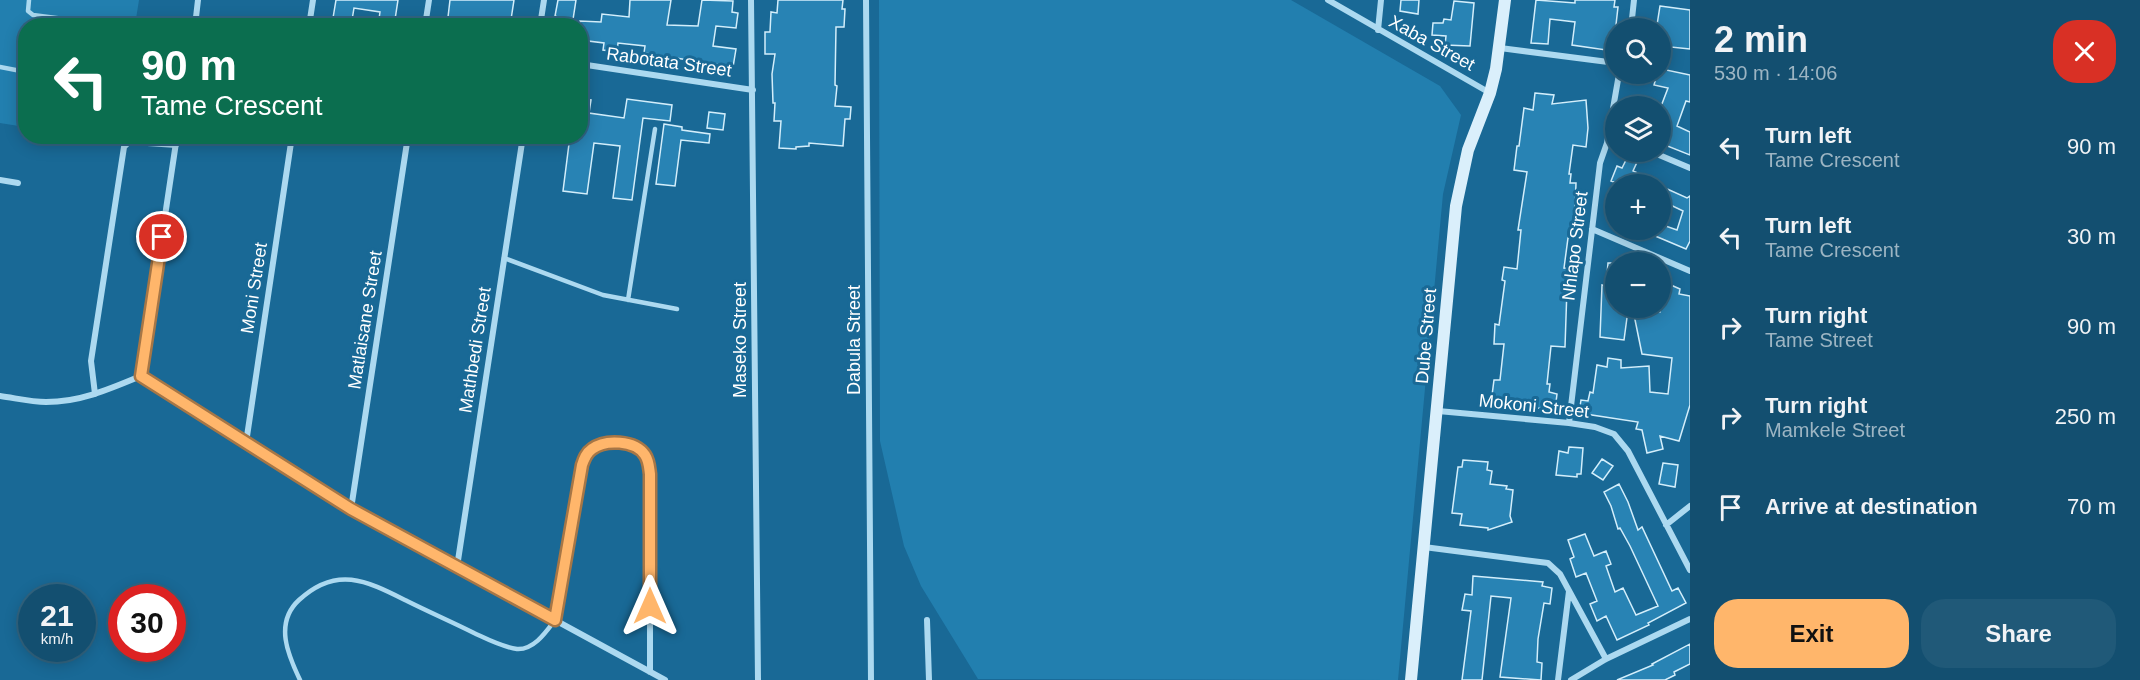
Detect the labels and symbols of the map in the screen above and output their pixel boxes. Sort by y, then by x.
street label: Xaba Street [1386,11,1478,75]
street label: Rabotata Street [605,43,733,81]
street label: Nhlapo Street [1558,190,1592,302]
pin [136,211,187,262]
street label: Moni Street [237,241,271,335]
street label: Matlaisane Street [344,249,386,391]
street label: Maseko Street [730,282,750,398]
street label: Dabula Street [844,285,864,395]
street label: Mathbedi Street [455,286,495,414]
street label: Dube Street [1412,287,1440,385]
street label: Mokoni Street [1478,390,1590,422]
position arrow [618,574,682,638]
speed limit sign: 30 [108,584,186,662]

